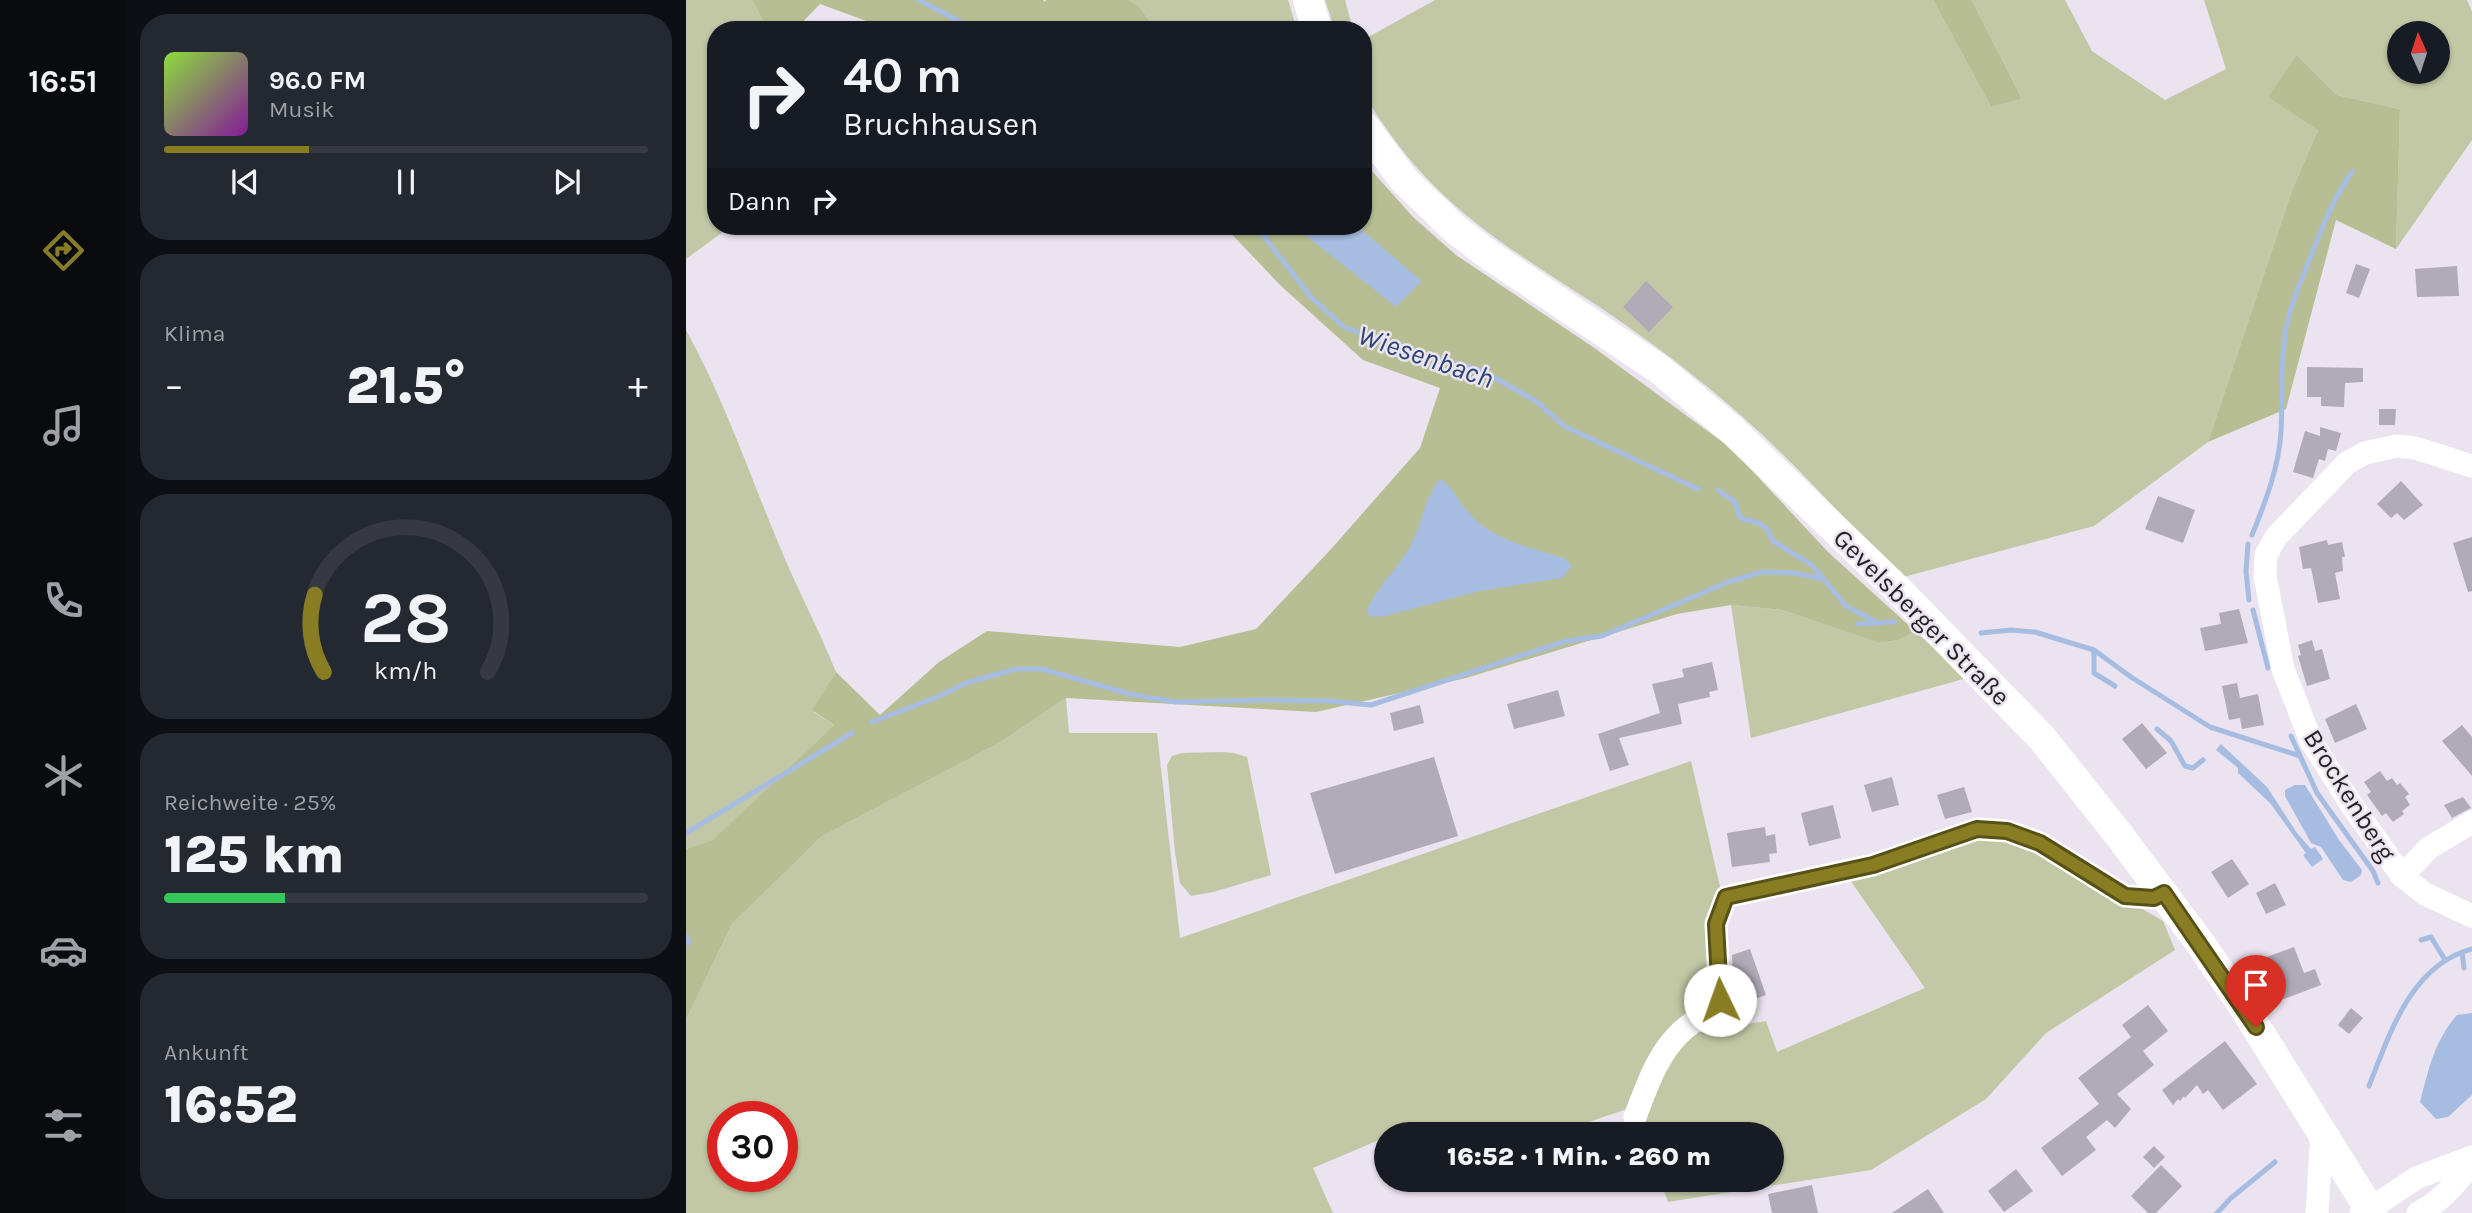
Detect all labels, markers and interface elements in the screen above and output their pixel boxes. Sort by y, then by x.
north arrow [2387,21,2450,84]
map controls [2387,21,2450,84]
text: 40 m [843,47,962,104]
icon: right [728,49,819,140]
text: 16:51 [28,63,98,100]
text: 96.0 FM [269,65,366,96]
text: Musik [269,96,334,123]
text: Bruchhausen [843,106,1039,143]
icon: previous [226,163,264,201]
icon: pause [387,163,425,201]
icon: next [548,163,586,201]
icon: right [805,182,843,220]
text: Dann [728,186,791,217]
icon: directions [39,226,88,275]
water label: Wiesenbach [1354,318,1498,395]
text: Klima [164,320,225,347]
text: 21.5° [346,355,466,416]
text: − [164,363,184,408]
text: + [628,363,648,408]
icon: music [39,401,88,450]
street label: Gevelsberger Straße [1827,522,2017,712]
icon: phone [39,576,88,625]
text: 28 [360,576,452,661]
text: km/h [374,656,438,685]
street label: Brockenberg [2297,724,2402,867]
icon: climate [39,751,88,800]
text: Reichweite · 25% [164,789,336,816]
text: 125 km [164,824,344,885]
icon: car [39,926,88,975]
pin [2226,955,2286,1027]
position arrow [1683,963,1757,1037]
icon: arrive [2237,966,2275,1004]
text: Ankunft [164,1039,248,1066]
text: 16:52 [164,1074,298,1135]
icon: filters [39,1101,88,1150]
speed limit sign: 30 [707,1101,798,1192]
text: 16:52 · 1 Min. · 260 m [1447,1141,1711,1172]

